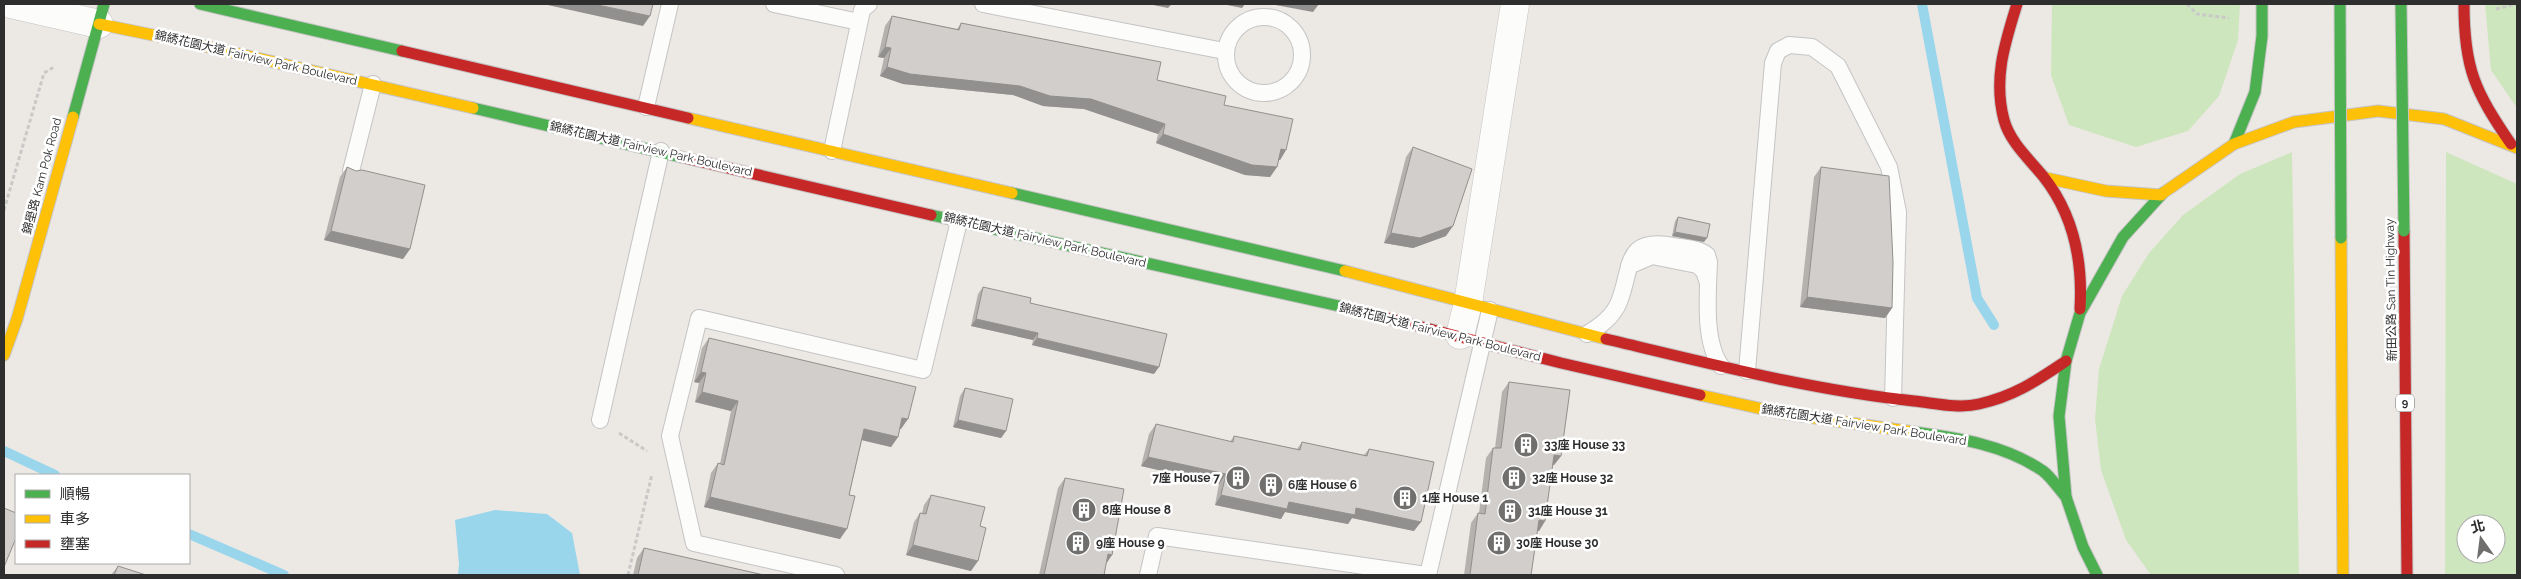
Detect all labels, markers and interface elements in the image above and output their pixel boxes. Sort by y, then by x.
street label: 錦綉花園大道 Fairview Park Boulevard [153,28,359,88]
street label: 錦壆路 Kam Pok Road [20,116,64,236]
street label: 錦綉花園大道 Fairview Park Boulevard [548,119,754,179]
street label: 錦綉花園大道 Fairview Park Boulevard [942,210,1148,270]
street label: 新田公路 San Tin Highway [2383,218,2399,362]
street label: 錦綉花園大道 Fairview Park Boulevard [1338,300,1542,364]
road number: 9 [2396,394,2414,412]
street label: 錦綉花園大道 Fairview Park Boulevard [1761,402,1967,448]
building icon: 33座 House 33 [1513,432,1539,458]
place label: 33座 House 33 [1544,438,1625,452]
building icon: 7座 House 7 [1225,465,1251,491]
building icon: 32座 House 32 [1501,465,1527,491]
place label: 7座 House 7 [1152,471,1220,485]
place label: 32座 House 32 [1532,471,1614,485]
building icon: 6座 House 6 [1258,472,1284,498]
legend [15,474,190,564]
place label: 6座 House 6 [1288,478,1357,492]
text: 順暢 [60,485,90,503]
building icon: 1座 House 1 [1392,485,1418,511]
place label: 1座 House 1 [1422,491,1488,505]
building icon: 8座 House 8 [1071,497,1097,523]
building icon: 31座 House 31 [1497,498,1523,524]
place label: 8座 House 8 [1102,503,1171,517]
place label: 31座 House 31 [1528,504,1608,518]
text: 車多 [60,510,90,528]
north arrow [2456,514,2506,564]
text: 北 [2469,517,2487,536]
building icon: 9座 House 9 [1065,530,1091,556]
building icon: 30座 House 30 [1486,530,1512,556]
text: 壅塞 [60,535,90,553]
place label: 9座 House 9 [1096,536,1165,550]
place label: 30座 House 30 [1516,536,1599,550]

